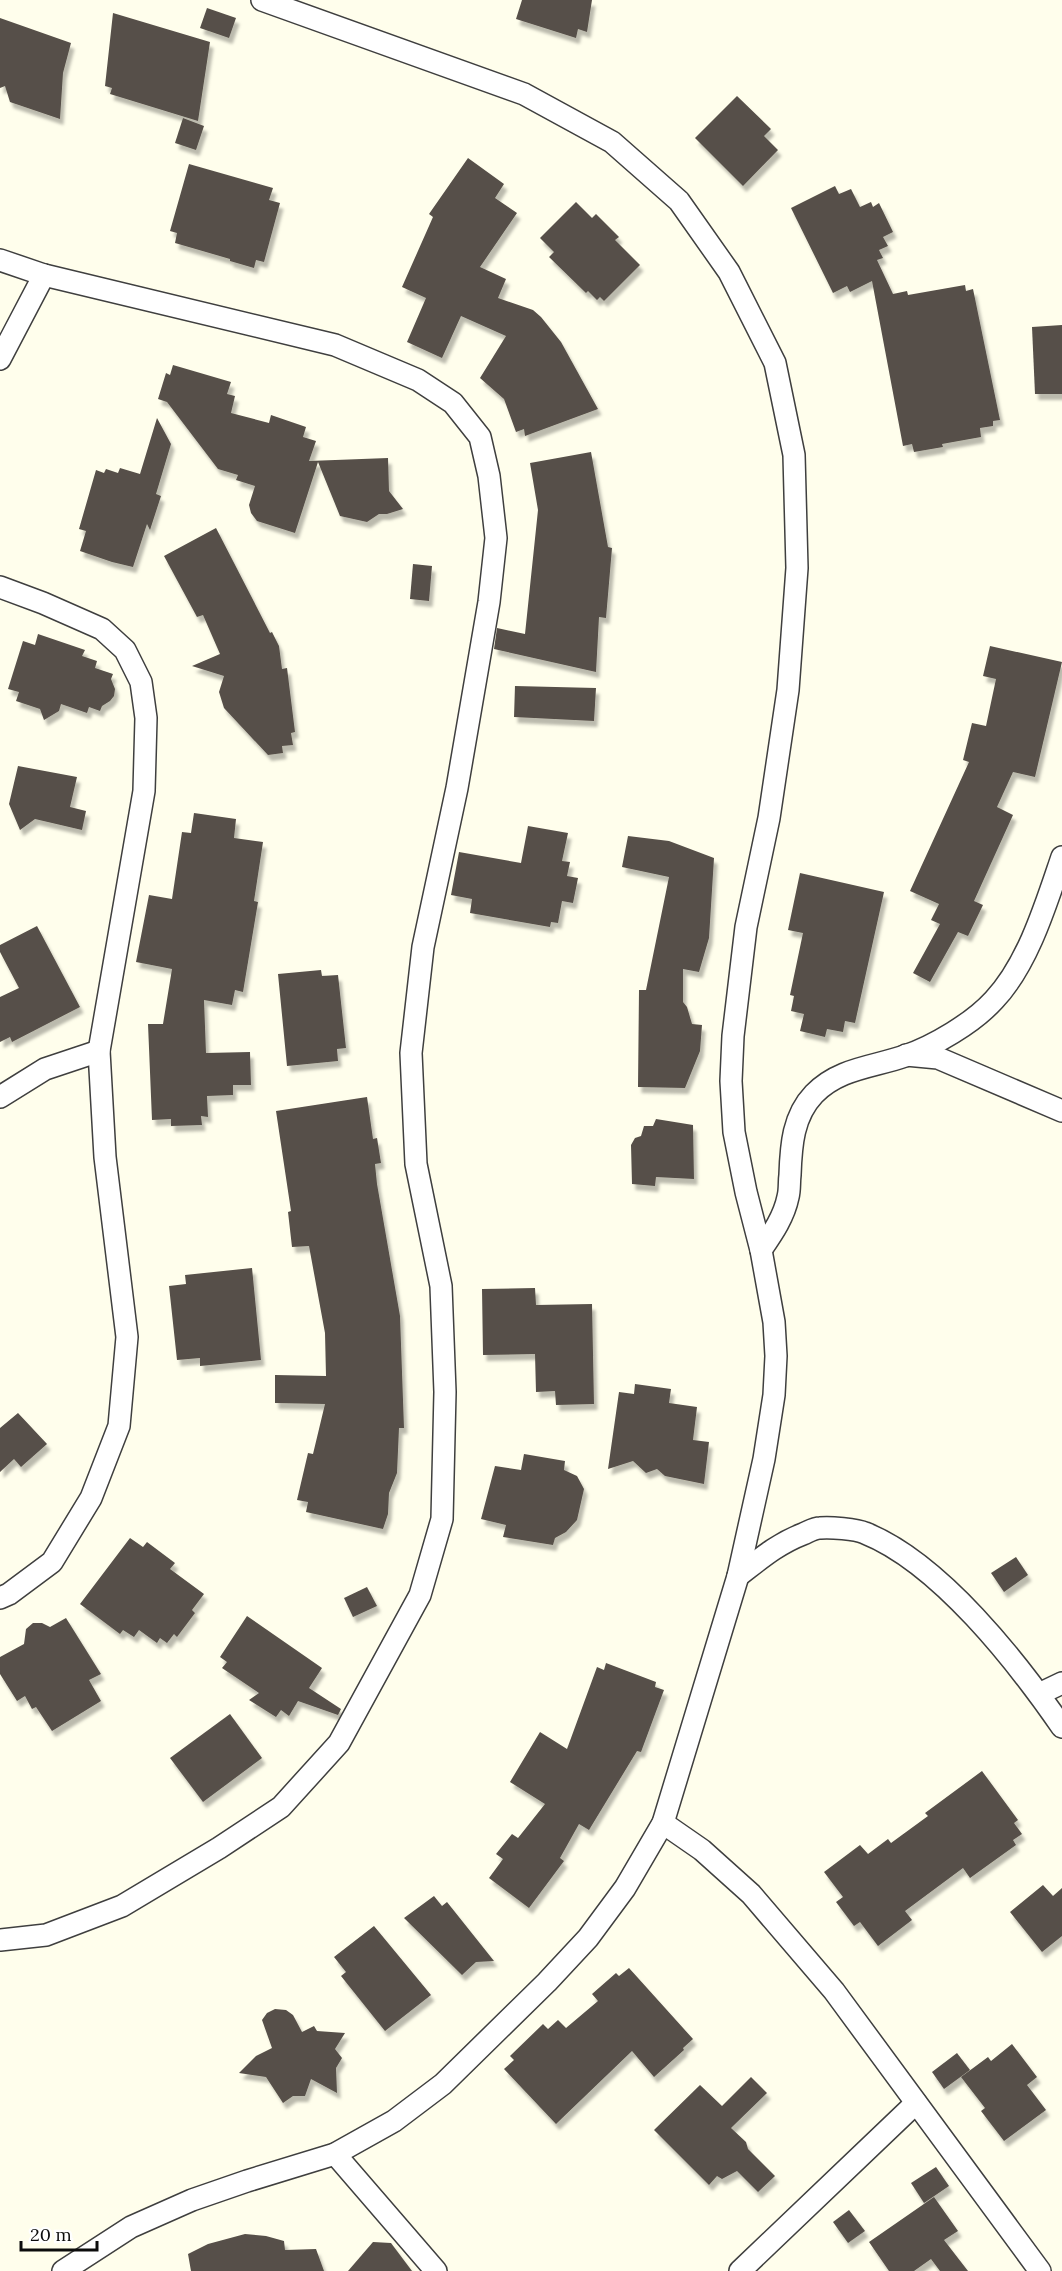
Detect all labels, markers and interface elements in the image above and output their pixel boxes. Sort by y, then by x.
scale bar [21,2214,98,2252]
text: 20 m [30,2223,72,2246]

